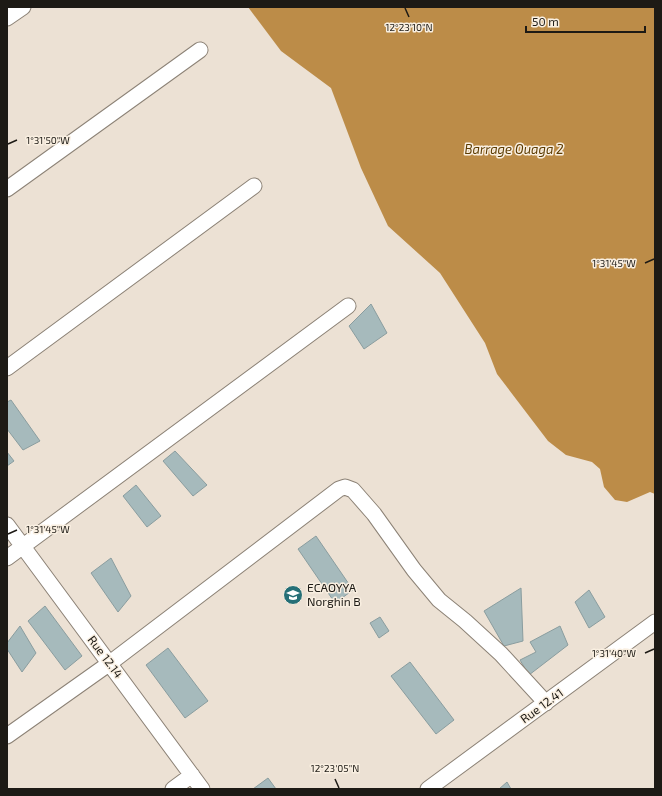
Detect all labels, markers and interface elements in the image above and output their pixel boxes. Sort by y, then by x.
scale bar [526,8,645,34]
text: 50 m [532,14,559,28]
text: 12°23'10"N [385,21,433,33]
text: 1°31'50"W [26,134,70,146]
water label: Barrage Ouaga 2 [464,141,564,157]
text: 1°31'45"W [592,257,636,269]
text: 1°31'45"W [26,523,70,535]
place label: ECAOYYA Norghin B [307,580,361,608]
school or university icon: ECAOYYA Norghin B [282,584,304,606]
street label: Rue 12.14 [85,633,126,680]
text: 1°31'40"W [592,647,637,659]
street label: Rue 12.41 [517,685,566,725]
text: 12°23'05"N [311,762,359,774]

